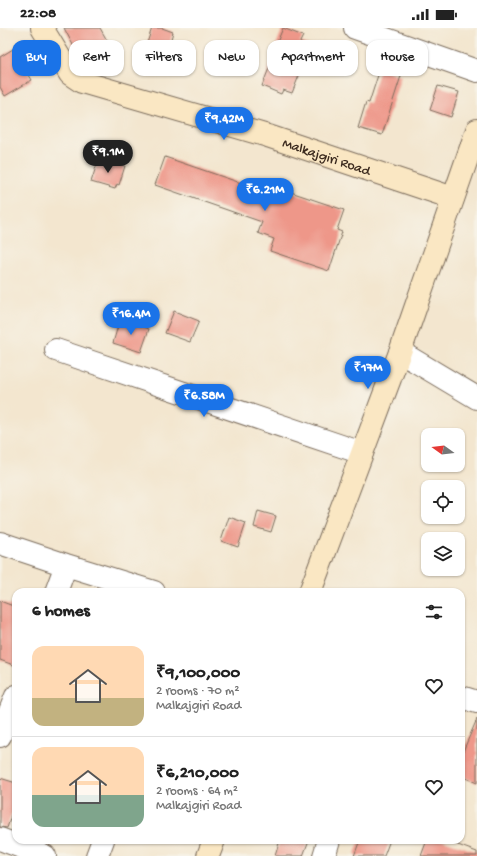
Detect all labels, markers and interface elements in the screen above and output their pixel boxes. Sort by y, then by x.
text: 22:08 [20,5,56,23]
chip: Buy [12,40,61,76]
chip: Rent [69,40,124,76]
chip: Filters [132,40,196,76]
chip: New [204,40,259,76]
chip: Apartment [267,40,358,76]
chip: House [366,40,428,76]
pin: ₹9.42M [191,107,257,141]
text: ₹9.42M [204,112,244,127]
street label: Malkajgiri Road [280,135,374,181]
pin: ₹9.1M [80,140,136,174]
text: ₹9.1M [92,145,124,160]
pin: ₹6.21M [232,178,298,212]
text: ₹6.21M [246,183,284,198]
pin: ₹16.4M [98,302,164,336]
text: ₹16.4M [112,307,150,322]
pin: ₹17M [344,356,392,390]
text: ₹17M [354,361,382,376]
pin: ₹6.58M [171,384,237,418]
text: ₹6.58M [183,389,225,404]
north arrow [421,428,465,472]
map controls [421,428,465,576]
button: locate [421,480,465,524]
button: layers [421,532,465,576]
icon: filters [423,601,445,623]
text: 6 homes [32,602,90,622]
icon: home [64,662,112,710]
text: ₹9,100,000 [156,664,240,684]
icon: heart [423,675,445,697]
text: 2 rooms · 70 m² [156,684,239,699]
text: Malkajgiri Road [156,699,241,714]
icon: home [64,763,112,811]
text: ₹6,210,000 [156,764,239,784]
icon: heart [423,776,445,798]
text: 2 rooms · 64 m² [156,784,238,799]
text: Malkajgiri Road [156,799,241,814]

